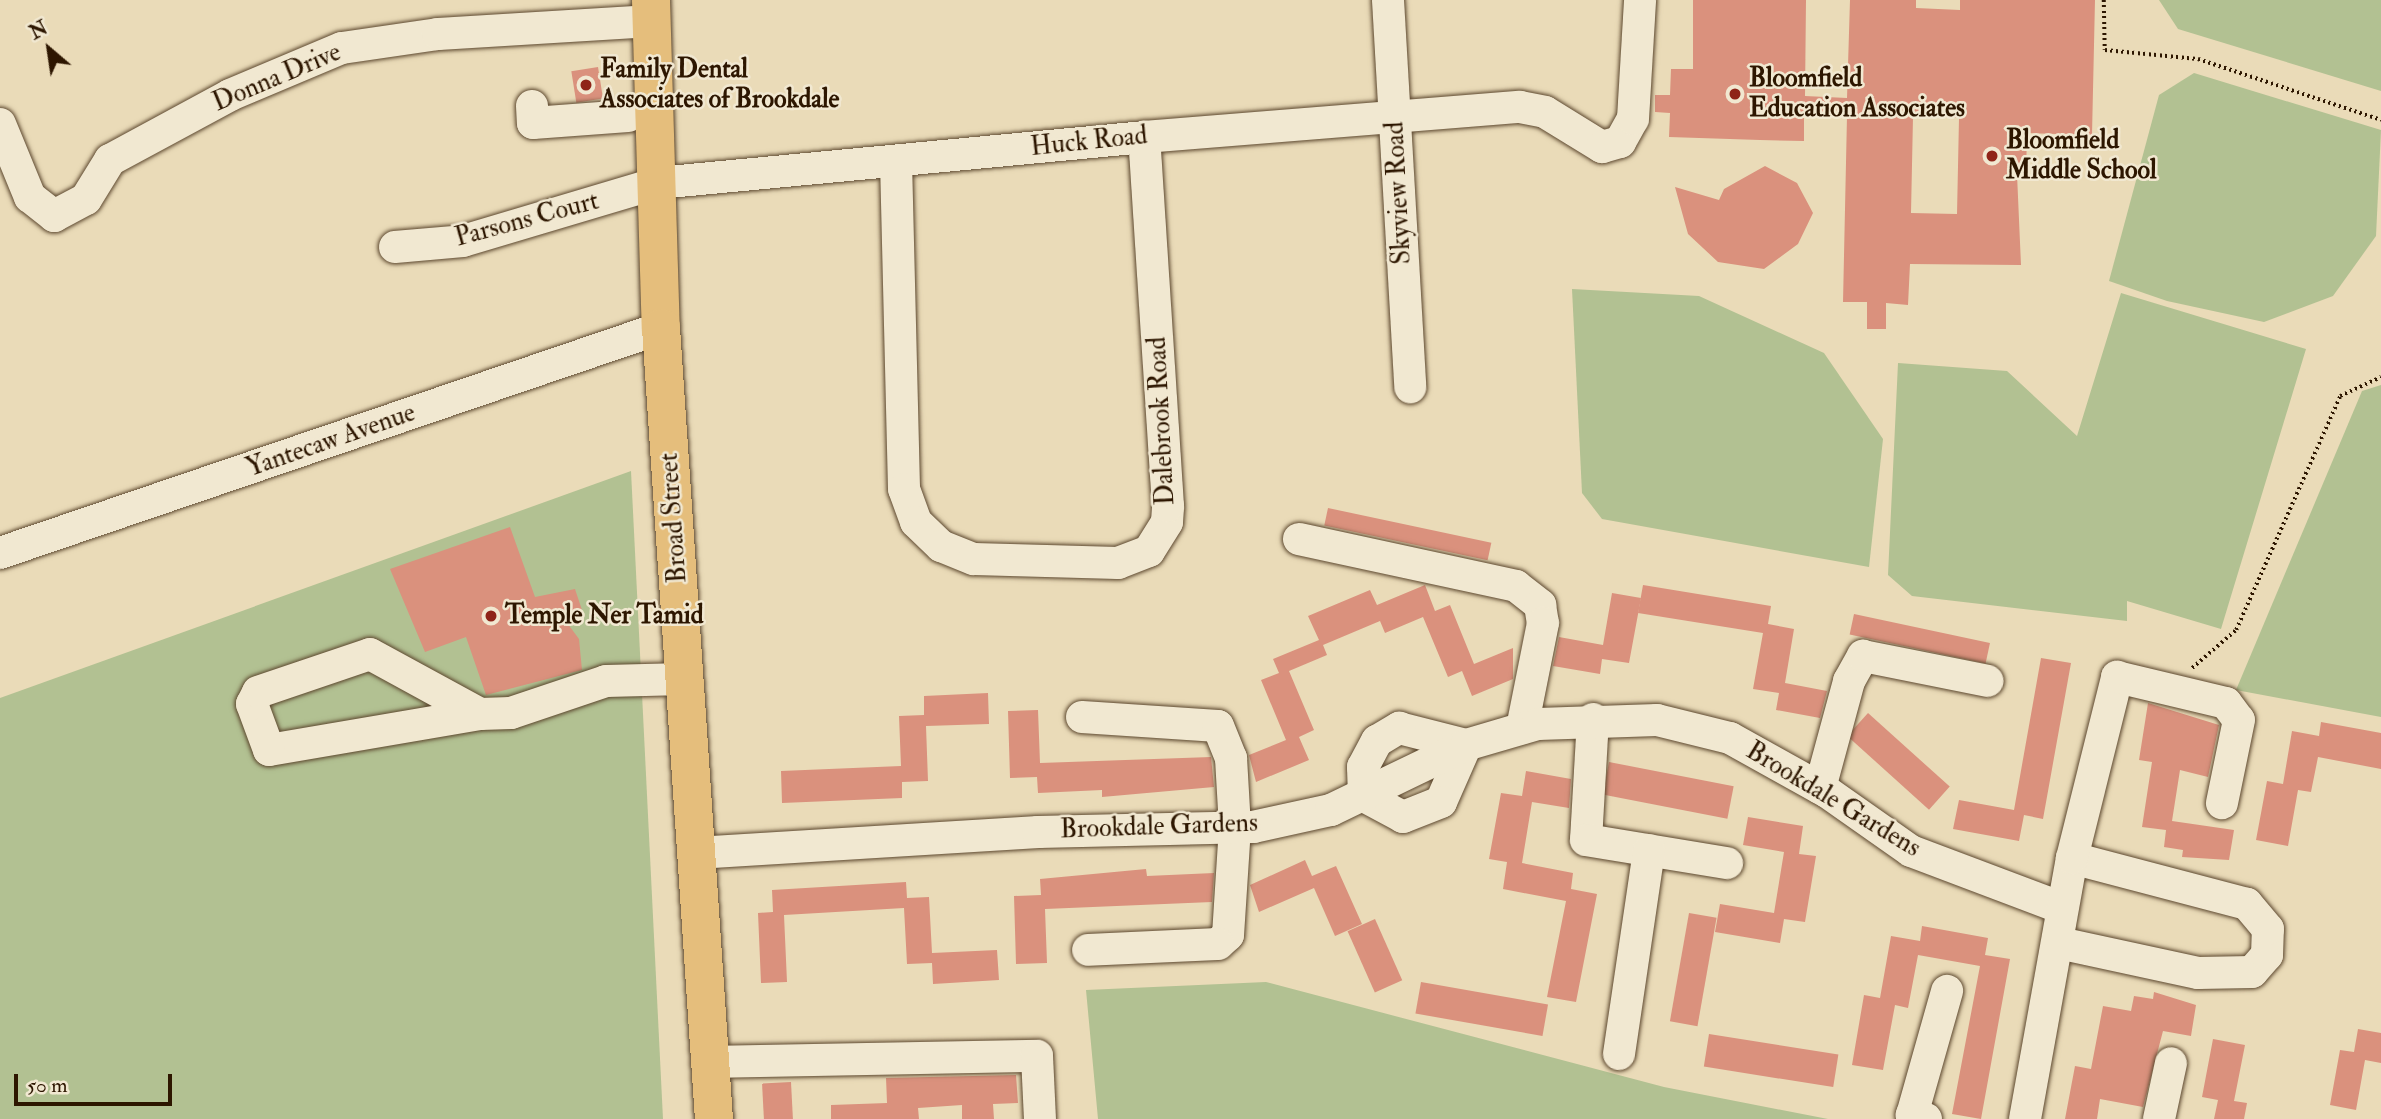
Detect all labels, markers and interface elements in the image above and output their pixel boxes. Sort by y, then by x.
north arrow [14,14,84,84]
text: N [26,16,52,45]
street label: Donna Drive [208,37,346,119]
place label: Family Dental Associates of Brookdale [600,54,839,116]
place label: Bloomfield Education Associates [1749,63,1965,124]
marker: Family Dental Associates of Brookdale [578,77,594,93]
marker: Bloomfield Education Associates [1727,86,1743,102]
street label: Huck Road [1029,120,1149,164]
street label: Skyview Road [1380,121,1418,265]
place label: Bloomfield Middle School [2006,125,2157,186]
marker: Bloomfield Middle School [1984,148,2000,164]
street label: Parsons Court [452,186,602,254]
street label: Dalebrook Road [1142,336,1182,506]
street label: Yantecaw Avenue [243,398,419,484]
street label: Broad Street [654,452,694,584]
place label: Temple Ner Tamid [505,600,703,632]
marker: Temple Ner Tamid [483,608,499,624]
street label: Brookdale Gardens [1740,736,1926,864]
street label: Brookdale Gardens [1060,808,1258,846]
scale bar [18,1060,175,1104]
text: 50 m [27,1072,68,1099]

